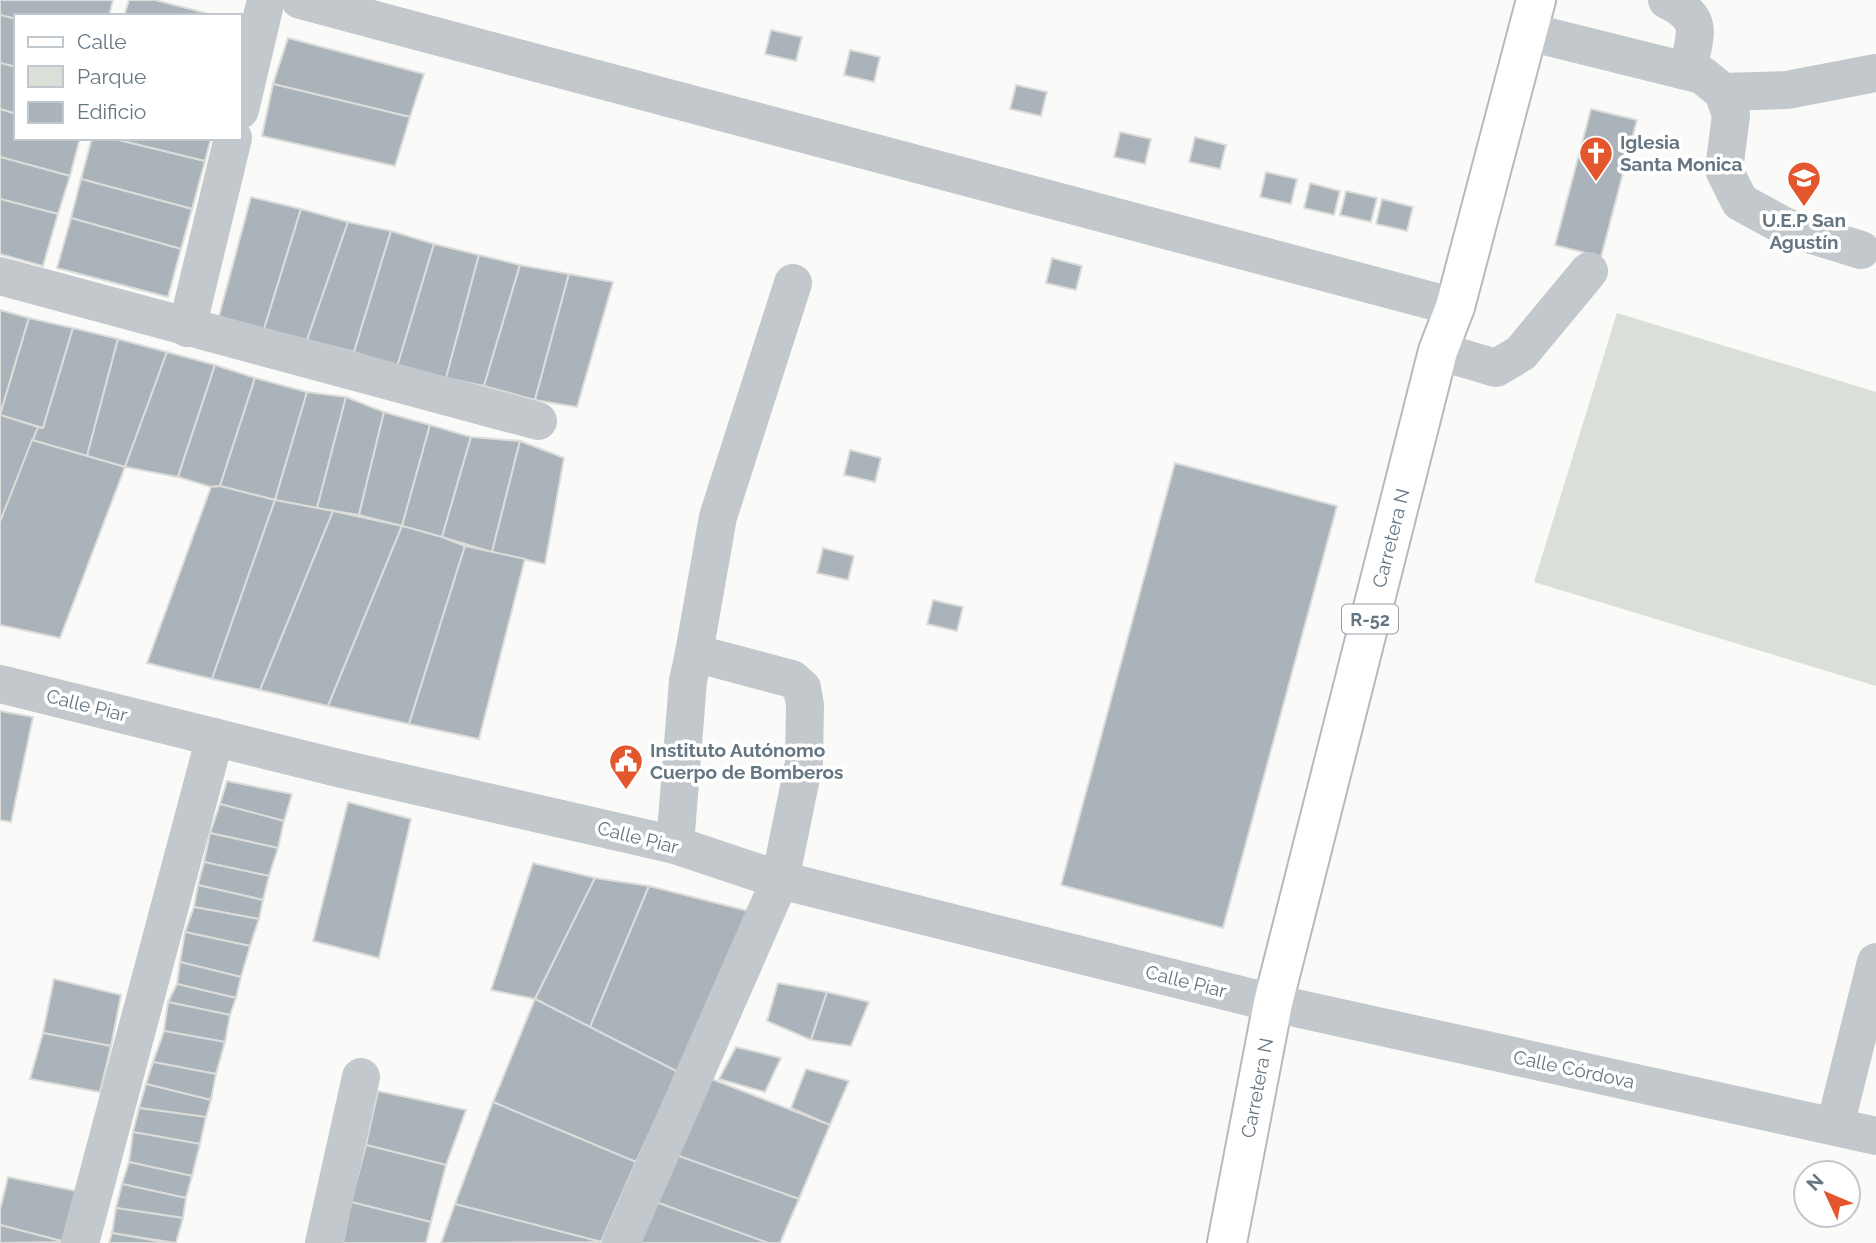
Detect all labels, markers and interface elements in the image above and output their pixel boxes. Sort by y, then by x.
legend [14,14,242,140]
text: Calle [77,29,127,54]
text: Parque [77,64,146,89]
text: Edificio [77,99,146,124]
place label: Iglesia Santa Monica [1620,131,1743,175]
church icon: Iglesia Santa Monica [1577,134,1615,183]
school or university icon: U.E.P San Agustín [1785,159,1823,208]
place label: U.E.P San Agustín [1762,209,1846,253]
street label: Carretera N [1368,486,1414,590]
road number: R-52 [1342,604,1398,634]
street label: Calle Piar [44,684,130,726]
place label: Instituto Autónomo Cuerpo de Bomberos [650,739,844,783]
public building icon: Instituto Autónomo Cuerpo de Bomberos [607,742,645,791]
street label: Calle Piar [595,816,681,858]
street label: Calle Piar [1143,960,1229,1002]
street label: Carretera N [1236,1036,1277,1140]
street label: Calle Córdova [1511,1045,1637,1093]
north arrow [1792,1159,1862,1229]
text: N [1802,1169,1828,1195]

